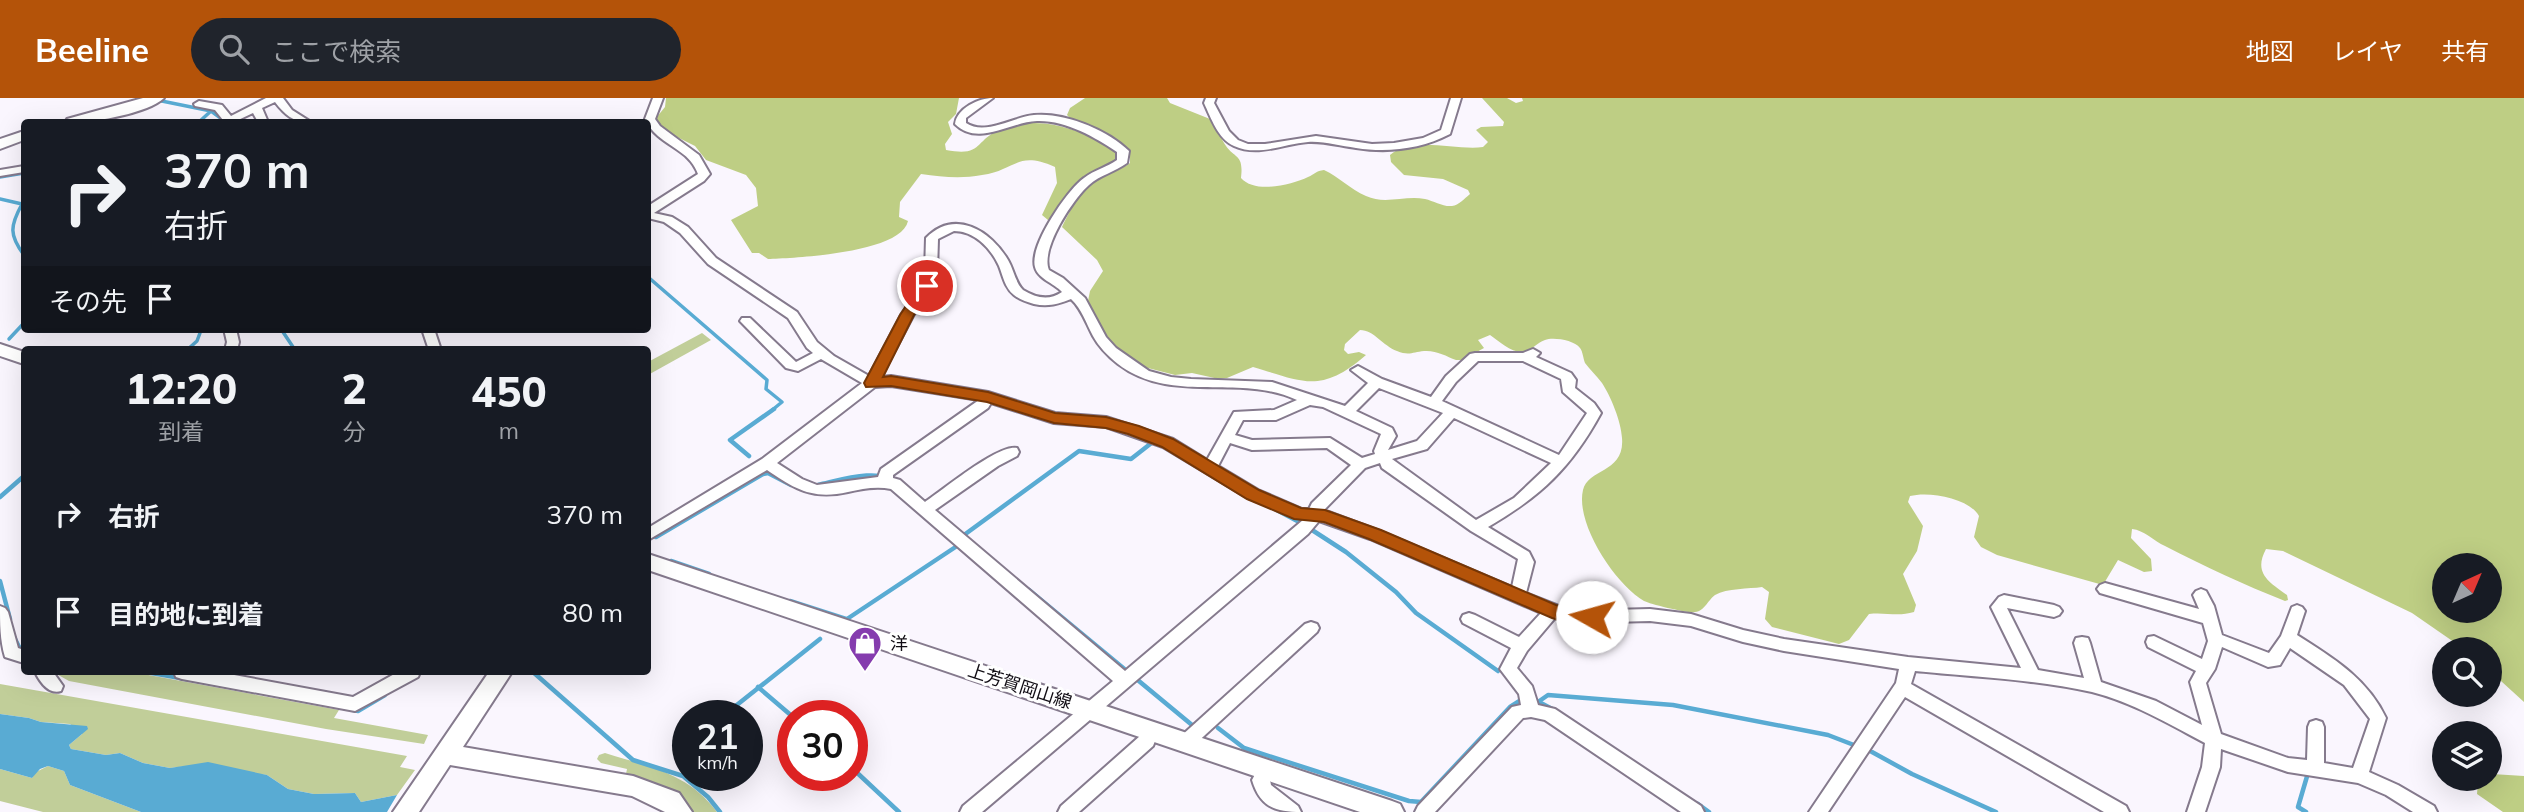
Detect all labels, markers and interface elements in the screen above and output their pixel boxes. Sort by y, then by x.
search box [191,18,681,81]
text: Beeline [35,29,149,70]
icon: search [215,30,253,68]
text: ここで検索 [271,35,401,68]
text: 地図 [2246,36,2294,66]
text: レイヤ [2332,36,2403,66]
text: 共有 [2441,36,2489,66]
text: 370 m [164,139,310,200]
icon: right [49,147,140,238]
text: 右折 [164,205,228,245]
pin [897,256,957,316]
icon: arrive [908,267,946,305]
icon: arrive [141,280,179,318]
text: その先 [49,285,127,318]
text: 12:20 [125,362,237,415]
text: 2 [341,362,367,415]
text: 450 [471,365,547,418]
text: m [499,416,519,445]
text: 到着 [158,417,204,446]
text: 分 [343,417,366,446]
icon: right [49,495,87,533]
text: 370 m [547,498,623,531]
text: 右折 [108,500,160,533]
north arrow [2432,553,2502,623]
map controls [2432,553,2502,791]
position arrow [1555,580,1629,654]
icon: arrive [49,593,87,631]
text: 80 m [562,596,623,629]
text: 目的地に到着 [108,598,264,631]
shop icon: 洋 [846,624,884,673]
place label: 洋 [890,632,908,655]
button: search [2432,637,2502,707]
street label: 上芳賀岡山線 [965,658,1075,714]
speed limit sign: 30 [777,700,868,791]
text: 21 [696,714,739,758]
button: layers [2432,721,2502,791]
text: km/h [697,751,738,774]

